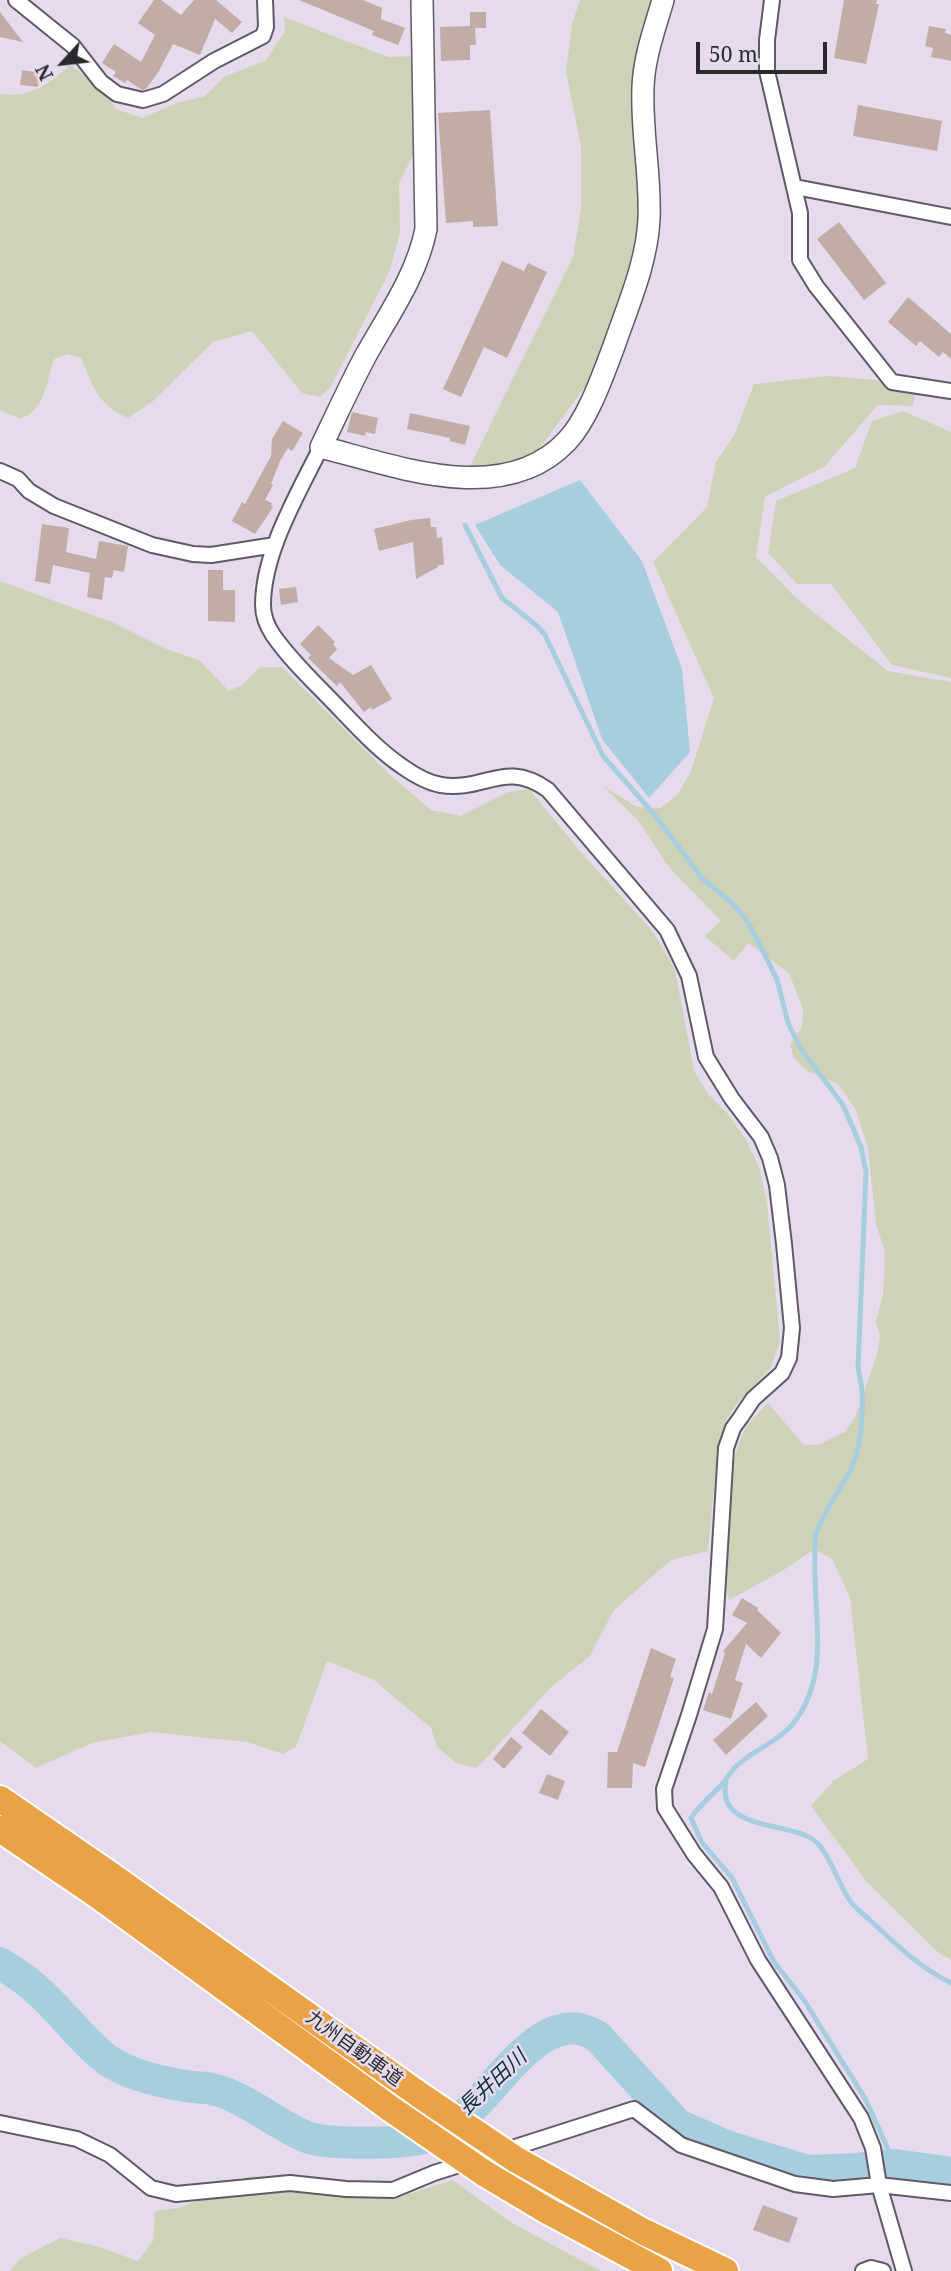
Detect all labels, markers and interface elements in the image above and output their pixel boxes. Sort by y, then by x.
north arrow [28,28,98,98]
scale bar [699,28,830,72]
text: 50 m [709,40,758,68]
text: N [29,60,59,85]
street label: 九州自動車道 [301,2006,407,2092]
water label: 長井田川 [454,2045,532,2121]

